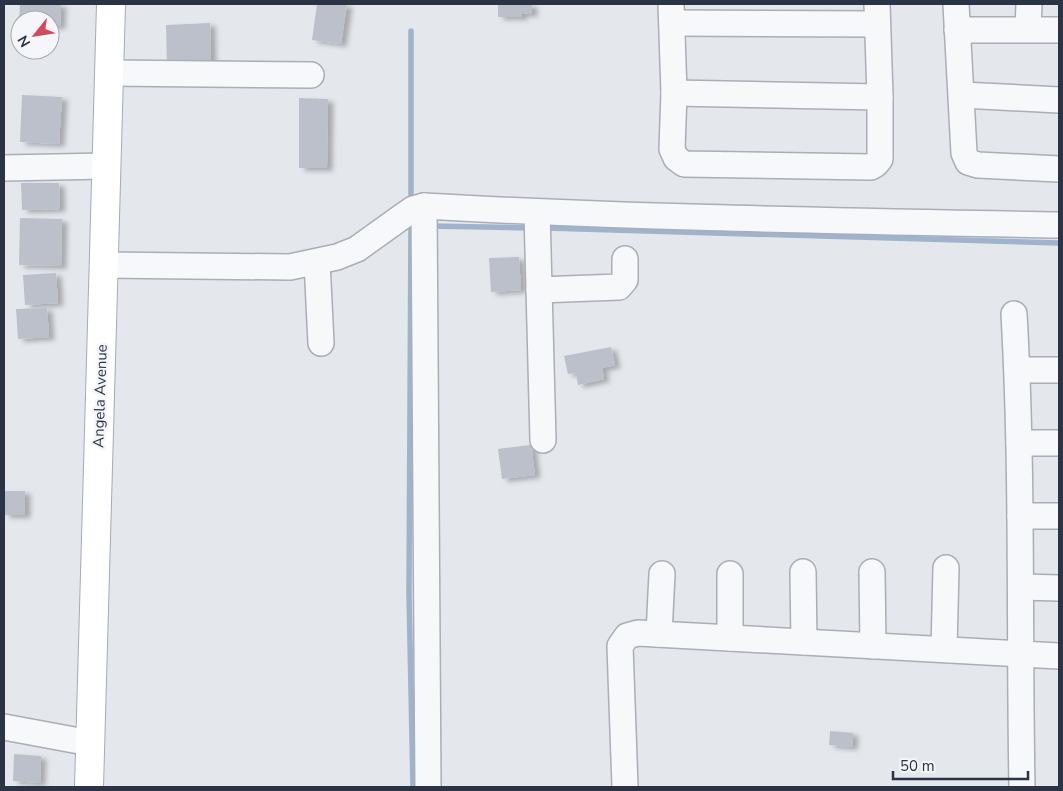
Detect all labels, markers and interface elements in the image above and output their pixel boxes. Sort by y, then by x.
north arrow [10,10,60,60]
text: N [13,32,35,51]
street label: Angela Avenue [88,344,112,448]
scale bar [893,748,1028,780]
text: 50 m [900,756,935,776]

